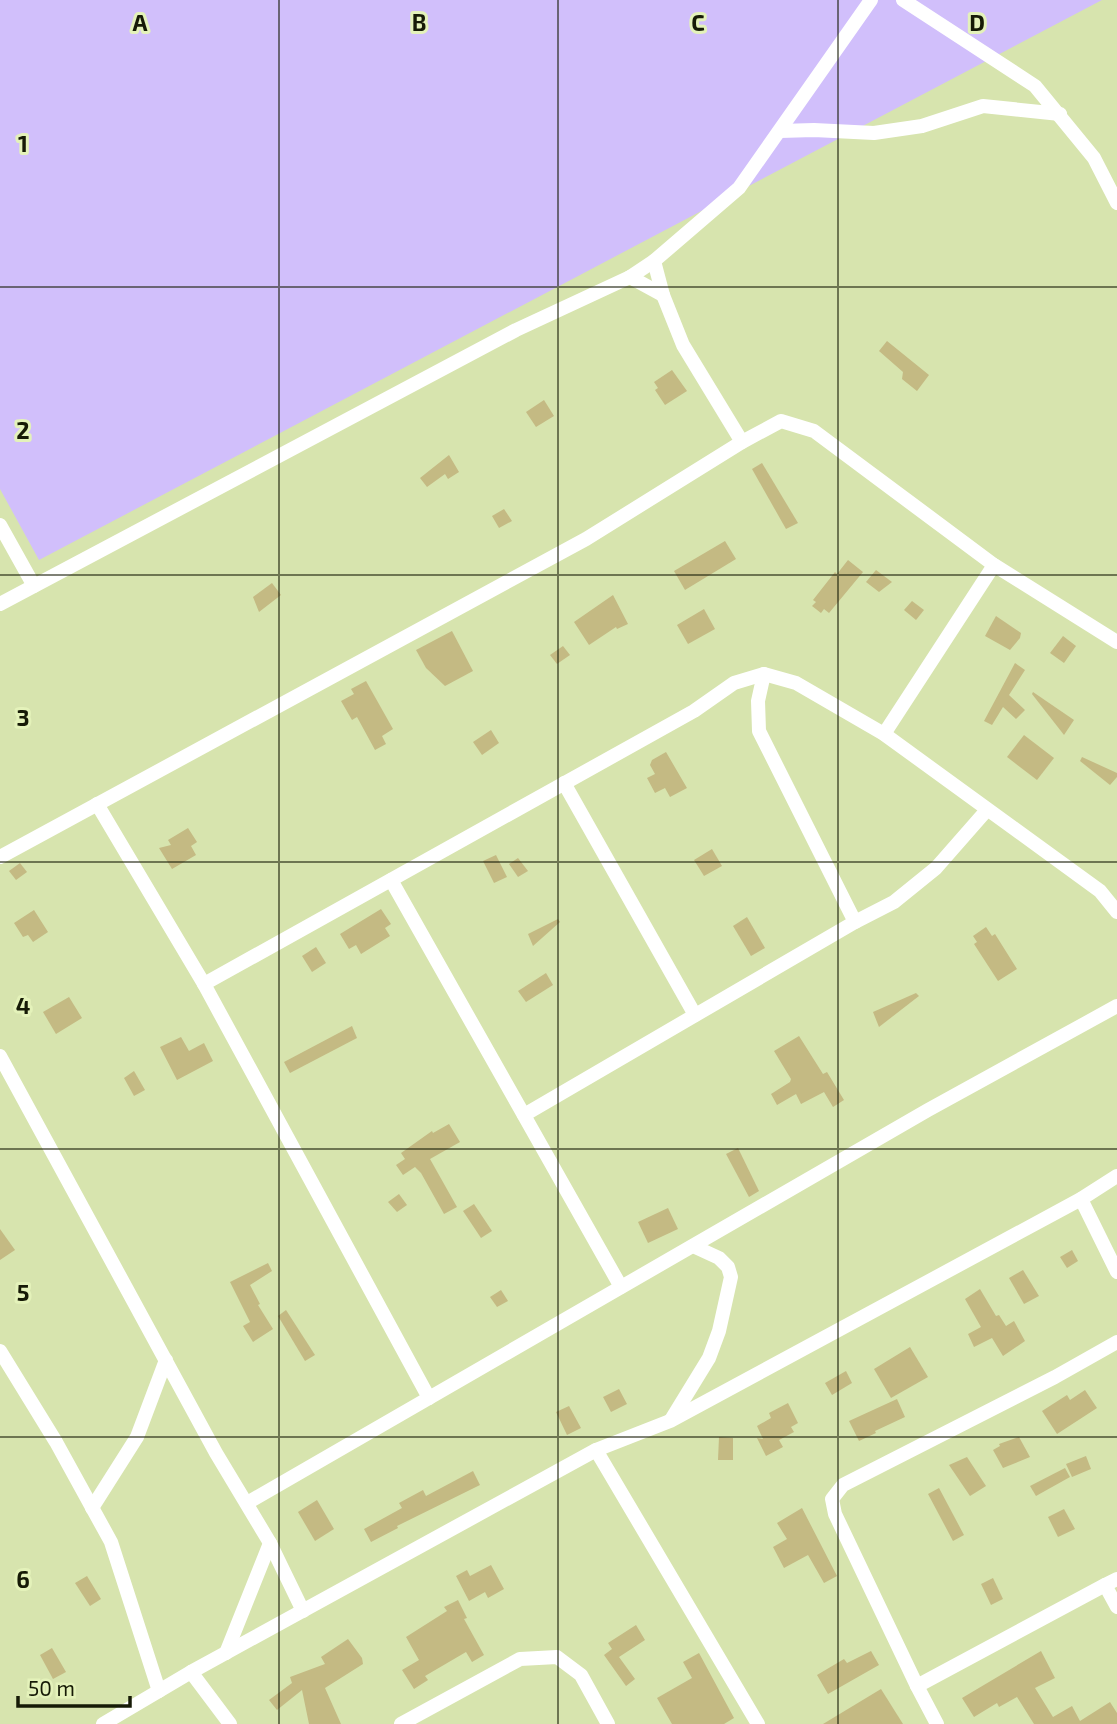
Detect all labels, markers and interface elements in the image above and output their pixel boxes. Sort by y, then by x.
text: A [132,8,148,36]
text: B [412,8,426,36]
text: C [691,8,705,36]
text: D [969,8,985,36]
text: 1 [18,129,28,157]
text: 2 [16,416,30,444]
text: 3 [16,703,30,731]
text: 4 [16,991,30,1019]
text: 5 [17,1278,29,1306]
text: 6 [16,1565,30,1593]
scale bar [18,1664,130,1708]
text: 50 m [28,1675,75,1700]

